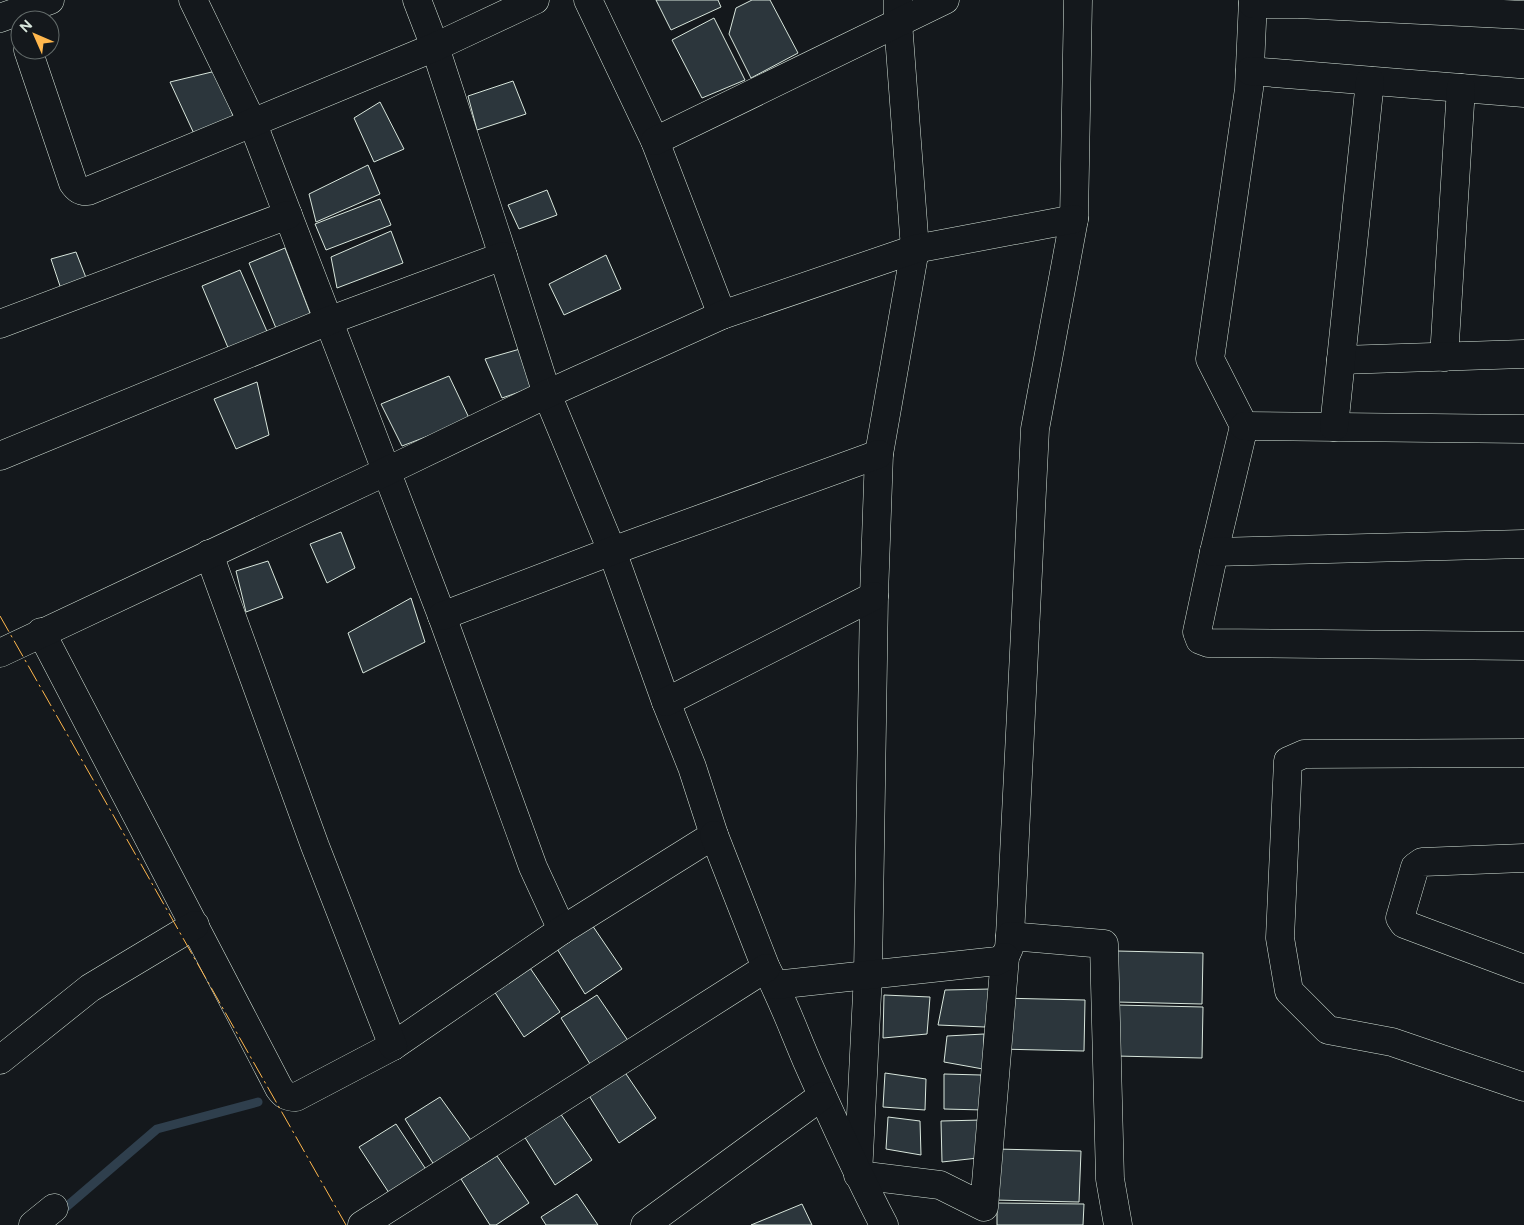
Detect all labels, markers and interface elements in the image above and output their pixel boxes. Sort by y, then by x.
north arrow [10,10,60,60]
text: N [16,16,36,36]

